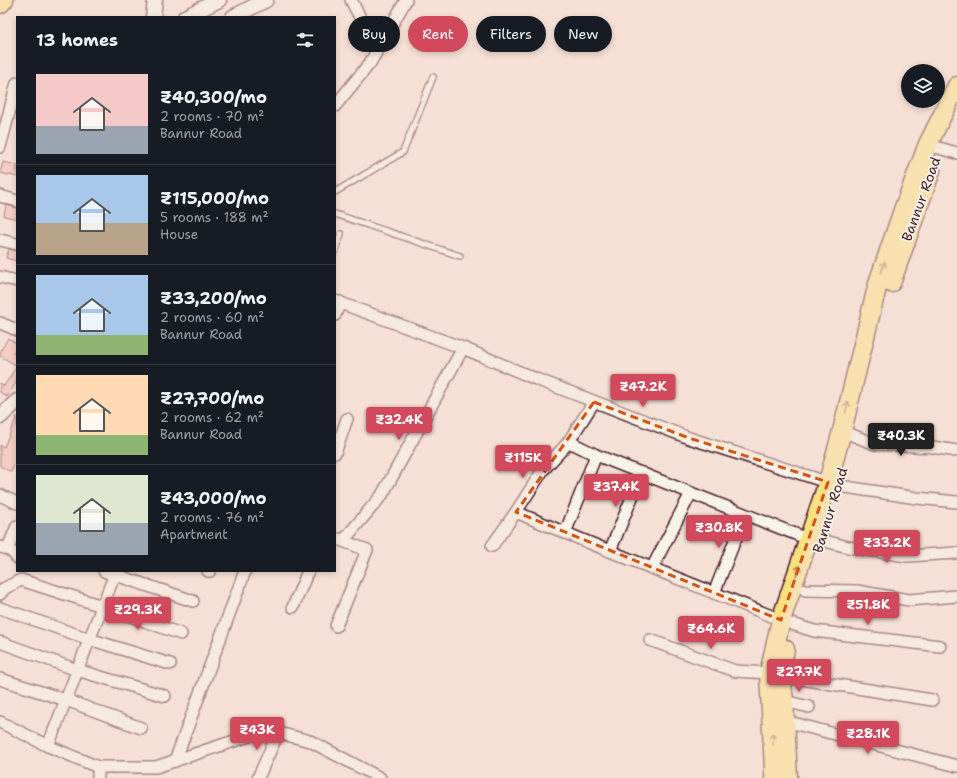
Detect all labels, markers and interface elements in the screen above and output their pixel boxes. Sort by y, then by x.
chip: Buy [348,16,400,52]
chip: Rent [408,16,468,52]
chip: Filters [476,16,546,52]
chip: New [554,16,612,52]
text: 13 homes [36,29,118,51]
icon: filters [294,29,316,51]
map controls [901,64,945,108]
button: layers [901,64,945,108]
text: ₹40,300/mo [160,86,267,108]
icon: home [68,90,116,138]
text: 2 rooms · 70 m² [160,108,264,125]
text: Bannur Road [160,125,242,142]
street label: Bannur Road [897,154,945,244]
text: ₹115,000/mo [160,187,269,209]
icon: home [68,191,116,239]
text: 5 rooms · 188 m² [160,209,268,226]
text: House [160,226,198,243]
one-way arrow [880,261,887,274]
text: ₹33,200/mo [160,287,267,309]
icon: home [68,291,116,339]
text: 2 rooms · 60 m² [160,309,264,326]
text: Bannur Road [160,326,242,343]
pin: ₹47.2K [610,374,676,408]
text: ₹47.2K [619,378,667,395]
text: ₹27,700/mo [160,387,264,409]
icon: home [68,391,116,439]
one-way arrow [844,401,852,414]
pin: ₹32.4K [366,407,432,441]
text: 2 rooms · 62 m² [160,409,264,426]
text: ₹32.4K [375,411,423,428]
pin: ₹40.3K [868,423,934,457]
text: Bannur Road [160,426,242,443]
text: ₹40.3K [877,427,925,444]
pin: ₹115K [495,445,551,479]
text: ₹115K [504,449,542,466]
street label: Bannur Road [808,465,852,555]
pin: ₹37.4K [583,474,649,508]
text: ₹37.4K [593,478,639,495]
text: ₹43,000/mo [160,487,266,509]
icon: home [68,491,116,539]
text: 2 rooms · 76 m² [160,509,264,526]
pin: ₹30.8K [686,515,752,549]
text: ₹30.8K [695,519,743,536]
text: Apartment [160,526,228,543]
pin: ₹33.2K [854,530,920,564]
text: ₹33.2K [863,534,911,551]
one-way arrow [795,565,802,578]
pin: ₹51.8K [835,592,901,626]
text: ₹51.8K [846,596,890,613]
pin: ₹29.3K [105,597,171,631]
text: ₹29.3K [114,601,162,618]
pin: ₹64.6K [678,616,744,650]
text: ₹64.6K [687,620,735,637]
pin: ₹27.7K [766,659,832,693]
text: ₹27.7K [776,663,822,680]
pin: ₹43K [233,717,281,751]
text: ₹43K [239,721,275,738]
pin: ₹28.1K [835,721,901,755]
text: ₹28.1K [846,725,890,742]
one-way arrow [769,733,776,746]

